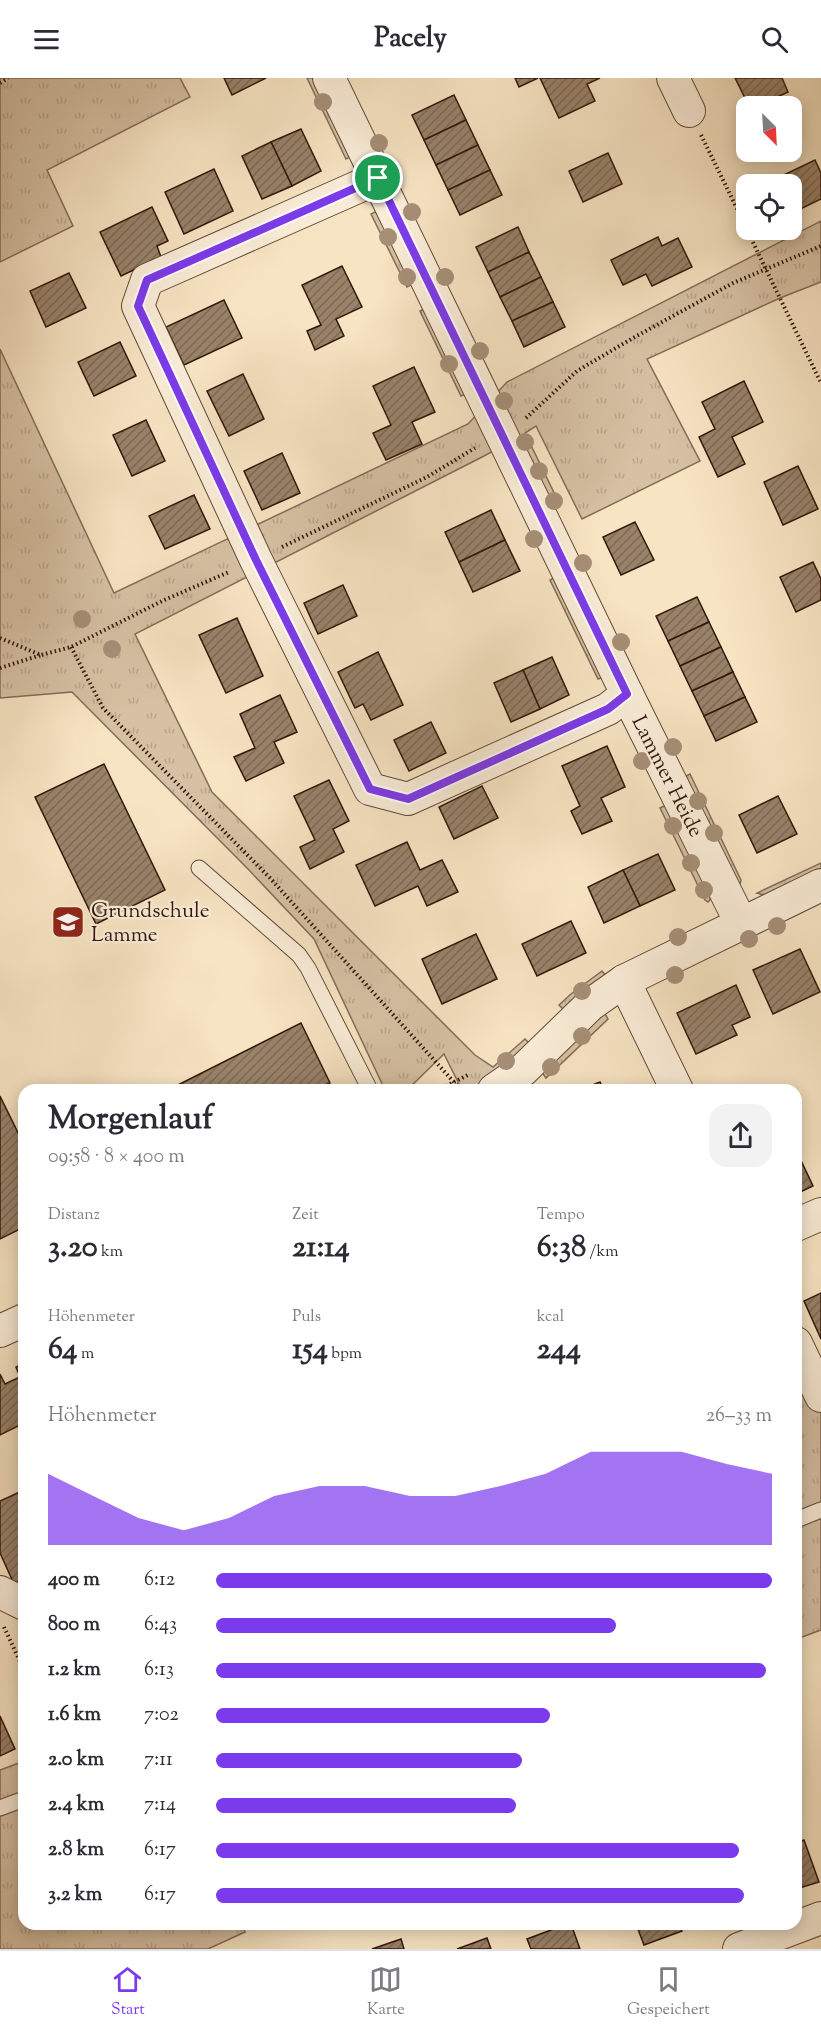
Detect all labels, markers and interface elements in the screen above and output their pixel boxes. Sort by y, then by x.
text: Pacely [374,20,447,59]
icon: menu [30,23,63,56]
icon: search [758,23,791,56]
north arrow [736,96,802,162]
map controls [736,96,802,240]
pin [352,152,403,203]
icon: arrive [361,161,394,194]
button: locate [736,174,802,240]
street label: Lammer Heide [623,711,710,843]
place label: Grundschule Lamme [91,897,210,951]
school or university icon: Grundschule Lamme [50,904,86,940]
text: Morgenlauf [48,1096,213,1144]
button: share [709,1104,772,1167]
text: 09:58 · 8 × 400 m [48,1143,185,1172]
text: Distanz [48,1204,100,1227]
text: Zeit [292,1204,319,1227]
text: Tempo [537,1204,585,1227]
text: 3.20 [48,1227,98,1270]
text: 21:14 [292,1227,350,1270]
text: 6:38 [537,1227,586,1270]
text: km [98,1241,123,1264]
text: /km [586,1241,619,1264]
text: Höhenmeter [48,1306,135,1329]
text: Puls [292,1306,321,1329]
text: kcal [537,1306,564,1329]
text: 64 [48,1329,77,1372]
text: 154 [292,1329,328,1372]
text: 244 [537,1329,581,1372]
text: m [77,1343,94,1366]
text: bpm [328,1343,362,1366]
text: Höhenmeter [48,1402,157,1431]
text: 26–33 m [706,1402,772,1431]
text: 400 m [48,1566,100,1595]
text: 6:12 [144,1566,175,1595]
text: 800 m [48,1611,100,1640]
text: 6:43 [144,1611,177,1640]
text: 1.2 km [48,1656,101,1685]
text: 6:13 [144,1656,174,1685]
text: 1.6 km [48,1701,101,1730]
text: 7:02 [144,1701,179,1730]
text: 2.0 km [48,1746,104,1775]
text: 7:11 [144,1746,173,1775]
text: 2.4 km [48,1791,104,1820]
text: 7:14 [144,1791,176,1820]
text: 2.8 km [48,1836,104,1865]
text: 6:17 [144,1836,176,1865]
text: 3.2 km [48,1881,102,1910]
text: 6:17 [144,1881,176,1910]
tab: Start [111,1963,145,2022]
tab: Karte [367,1963,405,2022]
tab: Gespeichert [627,1963,710,2022]

